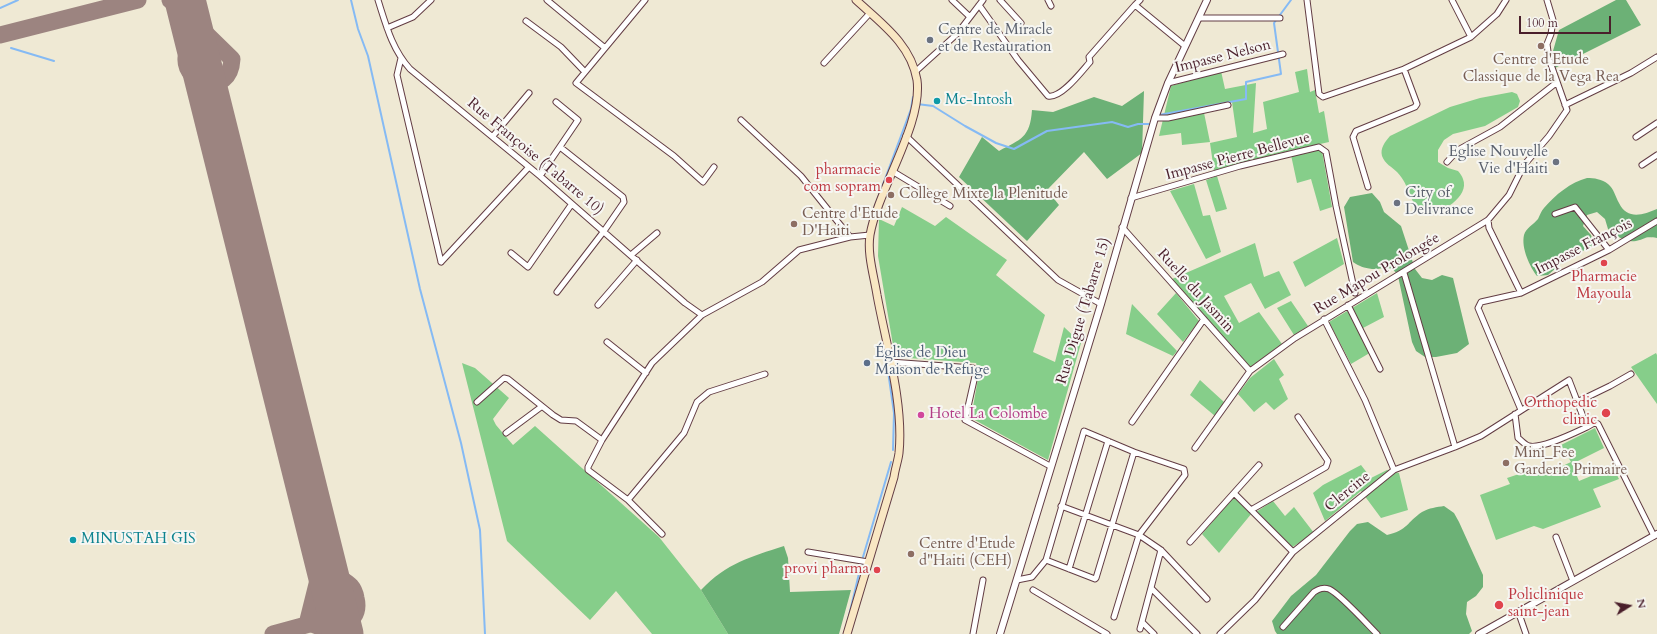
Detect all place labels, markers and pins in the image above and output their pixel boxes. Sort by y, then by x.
place label: Centre de Miracle et de Restauration [938,22,1052,57]
marker: Centre de Miracle et de Restauration [925,35,935,45]
marker: Centre d'Etude Classique de la Vega Rea [1536,41,1546,51]
place label: Centre d'Etude Classique de la Vega Rea [1463,52,1619,87]
place label: Mc-Intosh [945,92,1012,110]
marker: Mc-Intosh [932,96,942,106]
place label: Eglise Nouvelle Vie d'Haiti [1448,144,1548,179]
marker: Eglise Nouvelle Vie d'Haiti [1551,157,1561,167]
place label: pharmacie com sopram [804,162,881,197]
marker: pharmacie com sopram [884,175,894,185]
place label: City of Delivrance [1405,185,1474,220]
place label: College Mixte la Plenitude [899,186,1068,204]
marker: College Mixte la Plenitude [886,190,896,200]
marker: City of Delivrance [1392,198,1402,208]
place label: Centre d'Etude D'Haiti [802,206,898,241]
marker: Centre d'Etude D'Haiti [789,219,799,229]
marker: Pharmacie Mayoula [1599,258,1609,268]
place label: Pharmacie Mayoula [1571,269,1637,304]
place label: Église de Dieu Maison de Refuge [875,345,990,380]
marker: Église de Dieu Maison de Refuge [862,358,872,368]
place label: Orthopedic clinic [1524,395,1597,430]
place label: Hotel La Colombe [929,406,1048,424]
marker: Orthopedic clinic [1600,407,1612,419]
marker: Hotel La Colombe [916,410,926,420]
place label: Mini_Fee Garderie Primaire [1514,445,1627,480]
marker: Mini_Fee Garderie Primaire [1501,458,1511,468]
place label: MINUSTAH GIS [81,531,196,549]
marker: MINUSTAH GIS [68,535,78,545]
place label: Centre d'Etude d"Haiti (CEH) [919,536,1015,571]
marker: Centre d'Etude d"Haiti (CEH) [906,549,916,559]
place label: provi pharma [784,561,869,579]
marker: provi pharma [872,565,882,575]
place label: Policlinique saint-jean [1508,587,1584,622]
marker: Policlinique saint-jean [1493,599,1505,611]

